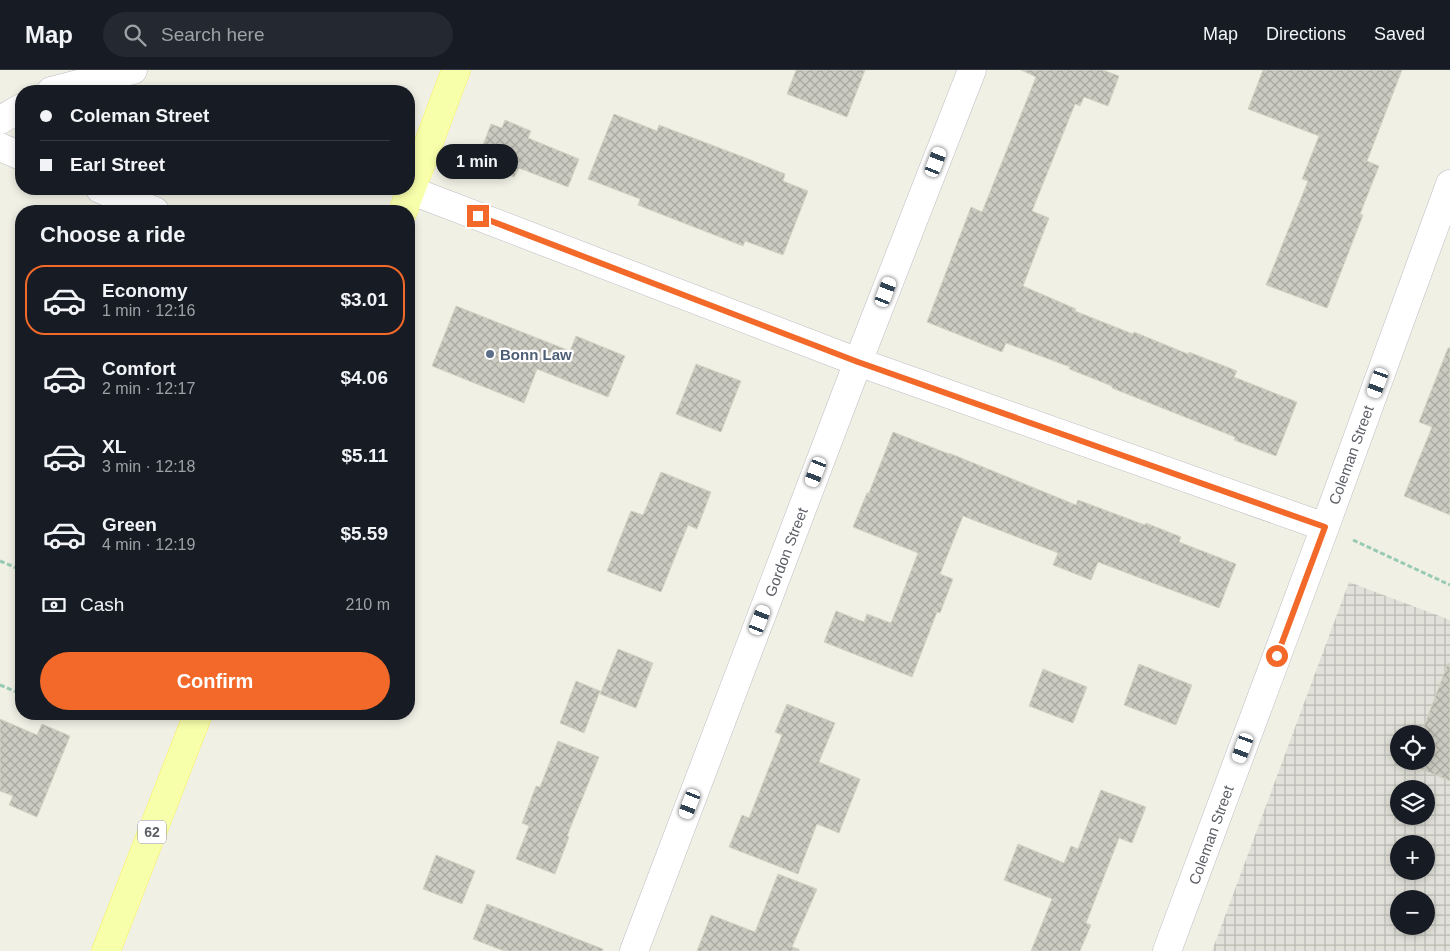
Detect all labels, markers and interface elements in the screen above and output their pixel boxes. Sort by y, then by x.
search box [103,12,453,57]
text: Map [25,21,73,48]
icon: search [121,21,149,49]
text: Search here [161,24,265,45]
text: Map [1203,24,1238,44]
text: Directions [1266,24,1346,44]
text: Saved [1374,24,1425,44]
text: Coleman Street [70,105,209,126]
callout: 1 min [437,144,519,178]
car [923,145,948,179]
text: 1 min [456,153,498,170]
text: Earl Street [70,154,165,175]
route end [467,205,489,227]
text: Choose a ride [40,222,185,247]
car [873,275,898,309]
icon: car [42,278,87,323]
text: Economy [102,280,188,301]
text: $3.01 [340,289,388,310]
text: 1 min · 12:16 [102,302,195,319]
place label: Bonn Law [500,346,572,363]
marker: Bonn Law [484,348,496,360]
icon: car [42,356,87,401]
text: Comfort [102,358,176,379]
car [1365,366,1390,400]
text: $4.06 [340,367,388,388]
text: 2 min · 12:17 [102,380,195,397]
street label: Coleman Street [1325,402,1377,507]
icon: car [42,434,87,479]
text: XL [102,436,126,457]
text: $5.11 [342,445,388,466]
car [803,455,828,489]
text: 3 min · 12:18 [102,458,195,475]
street label: Gordon Street [761,504,811,599]
icon: car [42,512,87,557]
text: Green [102,514,157,535]
text: $5.59 [340,523,388,544]
text: 4 min · 12:19 [102,536,195,553]
icon: cash [40,591,68,619]
text: Cash [80,594,124,615]
text: 210 m [346,596,390,613]
car [747,603,772,637]
route start [1266,645,1288,667]
button: Confirm [40,652,390,710]
map controls [1390,725,1435,935]
button: locate [1390,725,1435,770]
car [1230,731,1255,765]
button: layers [1390,780,1435,825]
street label: Coleman Street [1185,782,1237,887]
car [677,787,702,821]
road number: 62 [138,820,166,844]
button: + [1390,835,1435,880]
button: − [1390,890,1435,935]

